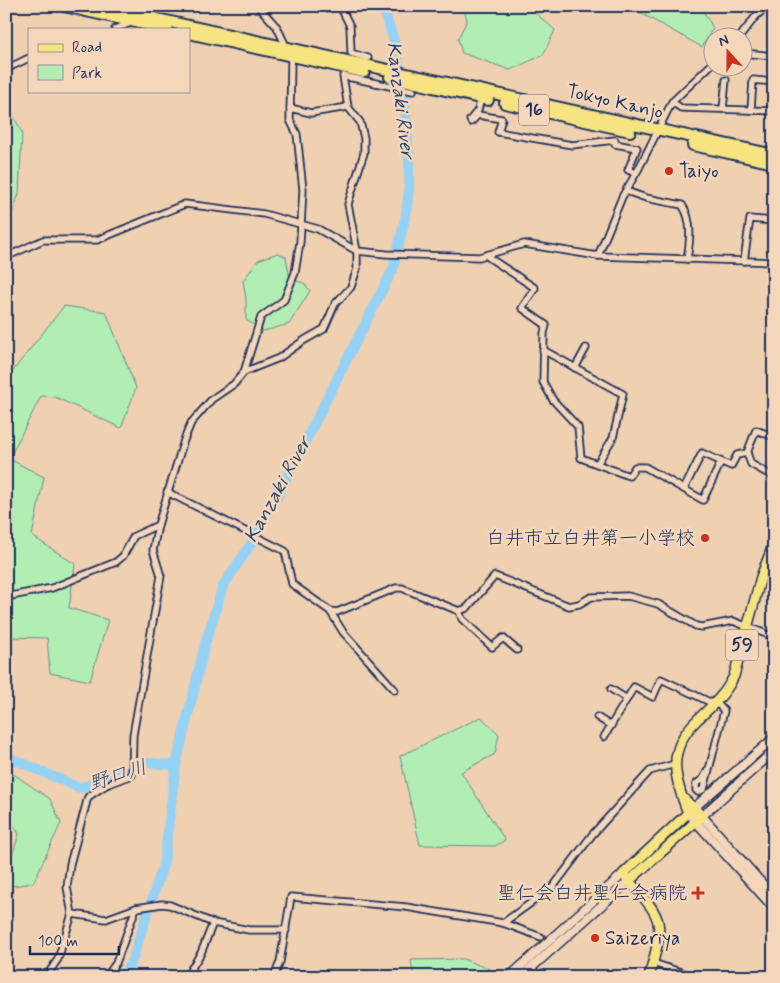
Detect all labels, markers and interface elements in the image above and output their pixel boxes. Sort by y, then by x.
legend [28,28,190,92]
north arrow [702,28,752,78]
text: N [716,31,731,51]
text: Road [72,38,102,58]
water label: Kanzaki River [379,40,421,162]
text: Park [72,64,102,84]
street label: Tokyo Kanjo [564,79,666,126]
road number: 16 [519,94,549,126]
place label: Taiyo [679,159,719,184]
marker: Taiyo [663,165,675,177]
water label: Kanzaki River [238,430,319,548]
place label: 白井市立白井第一小学校 [486,526,695,551]
marker: 白井市立白井第一小学校 [699,532,711,544]
road number: 59 [726,630,758,660]
water label: 野口川 [85,754,151,798]
place label: 聖仁会白井聖仁会病院 [497,881,687,906]
marker: 聖仁会白井聖仁会病院 [691,886,705,900]
scale bar [30,923,119,955]
place label: Saizeriya [605,926,680,952]
text: 100 m [38,932,78,952]
marker: Saizeriya [589,932,601,944]

